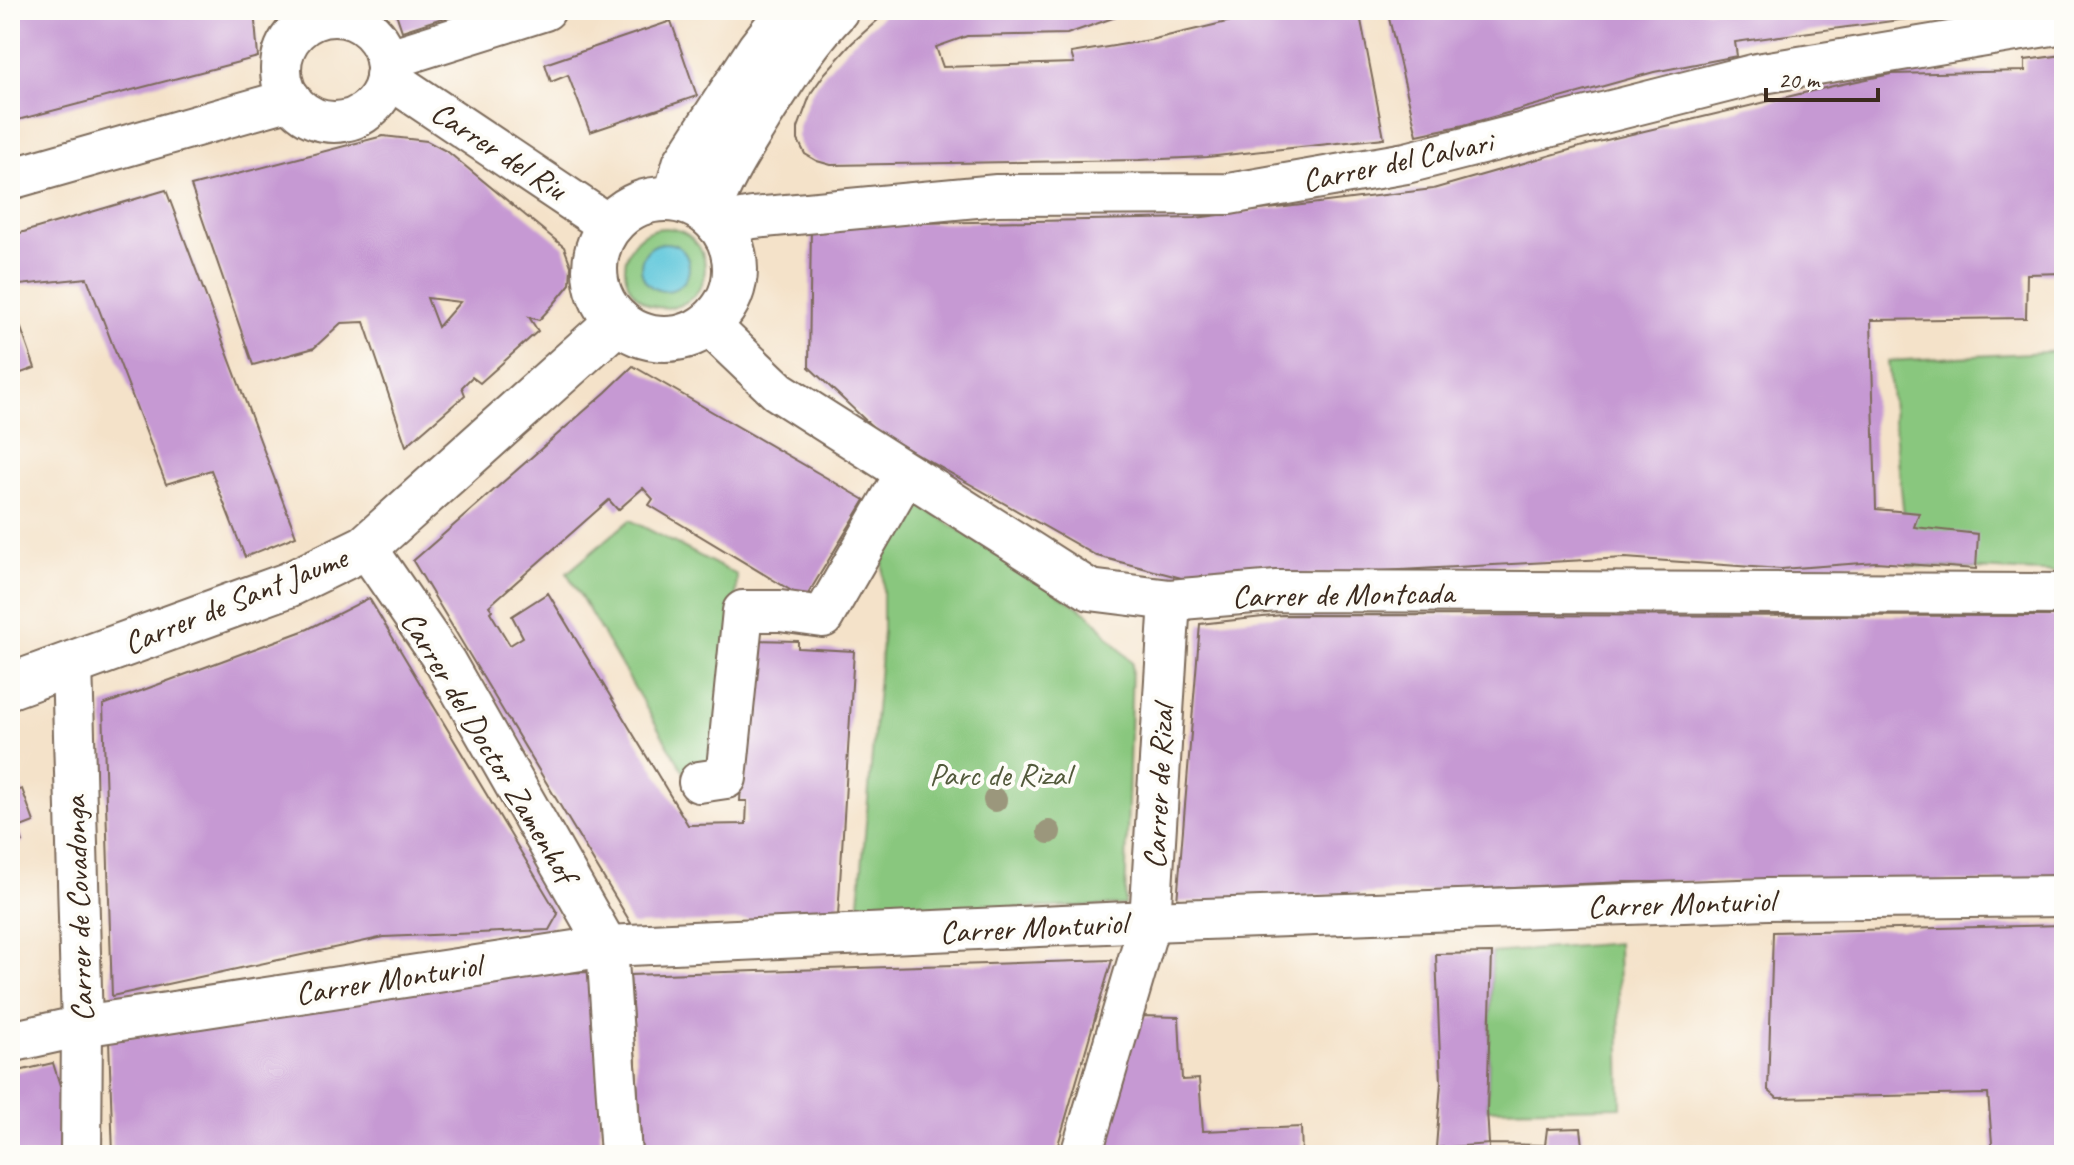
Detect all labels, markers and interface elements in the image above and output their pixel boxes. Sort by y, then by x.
scale bar [1766,52,1878,102]
text: 20 m [1778,65,1821,95]
street label: Carrer del Riu [423,92,576,210]
street label: Carrer del Calvari [1298,121,1500,202]
street label: Carrer de Sant Jaume [118,536,355,664]
street label: Carrer de Montcada [1232,572,1457,617]
street label: Carrer del Doctor Zamenhof [391,603,590,896]
street label: Carrer de Rizal [1134,698,1184,870]
park label: Parc de Rizal [929,754,1076,795]
street label: Carrer de Covadonga [54,793,103,1023]
street label: Carrer Monturiol [1587,880,1781,927]
street label: Carrer Monturiol [938,902,1133,953]
street label: Carrer Monturiol [292,944,489,1014]

